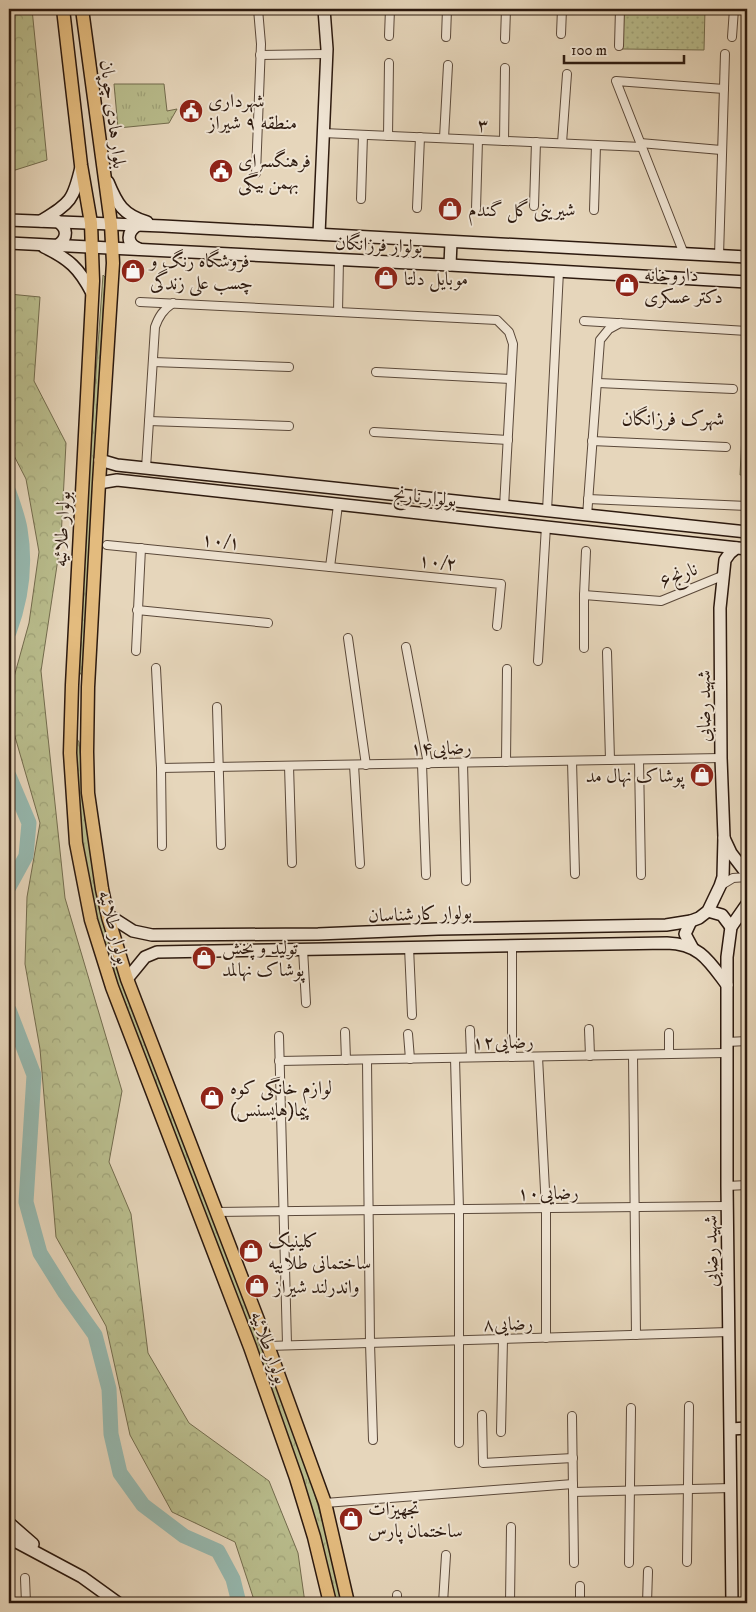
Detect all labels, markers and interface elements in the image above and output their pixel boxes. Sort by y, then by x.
scale bar [564,32,684,64]
text: 100 m [571,41,607,60]
street label: بلوار هادی چوپان [93,58,131,170]
place label: شهرداری منطقه ۹ شیراز [206,90,297,135]
public building icon: شهرداری منطقه ۹ شیراز [178,98,204,124]
street label: ۳ [477,114,489,137]
place label: فرهنگسرای بهمن بیگی [238,148,311,196]
public building icon: فرهنگسرای بهمن بیگی [208,158,234,184]
shop icon: شیرینی گل گندم [437,196,463,222]
place label: شیرینی گل گندم [468,198,576,226]
street label: بولوار فرزانگان [335,230,423,259]
place label: فروشگاه رنگ و چسب علی زندگی [148,248,253,297]
shop icon: فروشگاه رنگ و چسب علی زندگی [120,258,146,284]
place label: داروخانه دکتر عسکری [644,264,723,309]
shop icon: موبایل دلتا [373,265,399,291]
place label: موبایل دلتا [404,268,468,292]
shop icon: داروخانه دکتر عسکری [614,272,640,298]
district label: شهرک فرزانگان [622,405,725,432]
street label: بولوار نارنج [392,483,458,516]
street label: بولوار طلائیه [49,491,76,568]
street label: ۱۰/۱ [200,528,241,555]
street label: ۱۰/۲ [417,549,458,576]
street label: نارنج۶ [656,558,702,597]
street label: شهید رضایی [693,670,717,742]
street label: رضایی۱۴ [410,736,472,762]
shop icon: پوشاک نهال مد [689,762,715,788]
place label: پوشاک نهال مد [585,765,685,789]
street label: بولوار طلائیه [93,888,134,967]
street label: بولوار کارشناسان [368,901,472,928]
place label: تولید و پخش پوشاک نهالمد [222,937,306,983]
shop icon: تولید و پخش پوشاک نهالمد [191,945,217,971]
street label: رضایی۱۲ [472,1030,534,1056]
place label: لوازم خانگی کوه پیما(هایسنس) [230,1076,332,1122]
shop icon: لوازم خانگی کوه پیما(هایسنس) [199,1085,225,1111]
street label: رضایی۱۰ [517,1181,579,1207]
street label: شهید رضایی [699,1215,725,1287]
place label: کلینیک ساختمانی طلاییه [268,1230,371,1275]
shop icon: کلینیک ساختمانی طلاییه [238,1238,264,1264]
shop icon: واندرلند شیراز [244,1273,270,1299]
place label: واندرلند شیراز [272,1276,360,1299]
street label: بولوار طلائیه [245,1308,292,1387]
street label: رضایی۸ [483,1312,534,1338]
place label: تجهیزات ساختمان پارس [368,1498,463,1544]
shop icon: تجهیزات ساختمان پارس [338,1506,364,1532]

